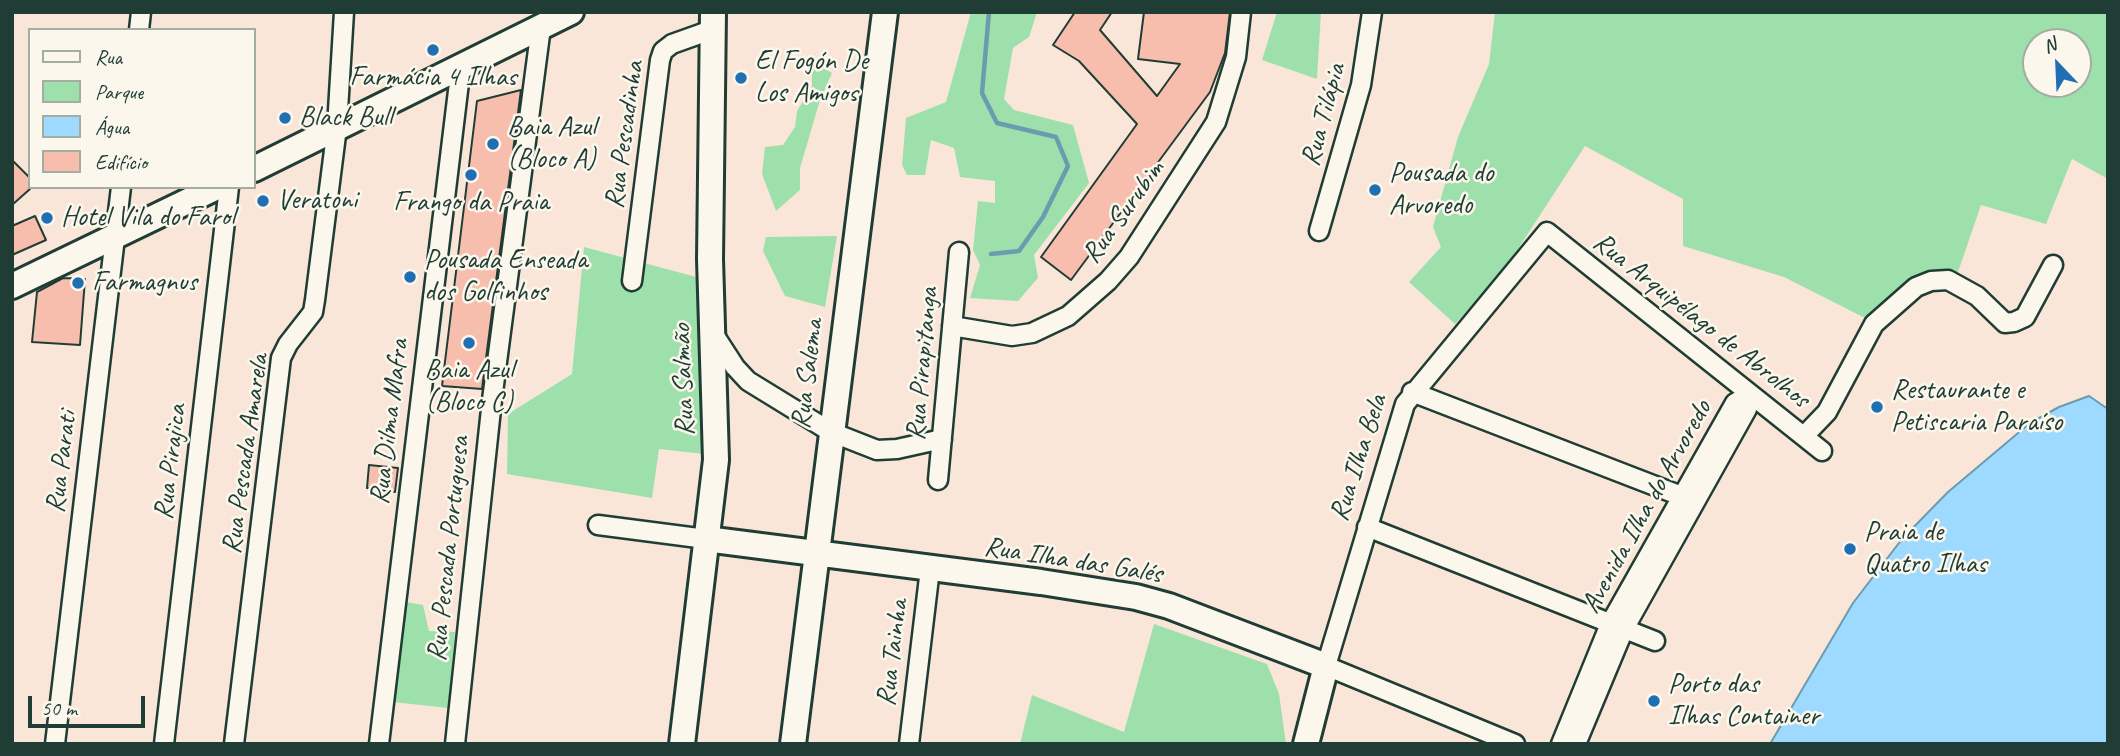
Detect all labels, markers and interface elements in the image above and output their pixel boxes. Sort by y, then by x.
legend [28,28,256,189]
north arrow [2022,28,2092,98]
text: N [2039,32,2060,59]
marker: Farmácia 4 Ilhas [425,42,441,58]
text: Rua [95,44,122,70]
place label: El Fogón De Los Amigos [755,45,868,111]
street label: Rua Pescadinha [598,59,652,211]
street label: Rua Tilápia [1294,60,1354,170]
place label: Farmácia 4 Ilhas [349,61,517,95]
marker: El Fogón De Los Amigos [733,70,749,86]
text: Parque [95,79,143,105]
place label: Black Bull [299,101,392,135]
marker: Black Bull [277,110,293,126]
place label: Baia Azul (Bloco A) [507,111,596,177]
text: Água [95,114,129,140]
marker: Baia Azul (Bloco A) [485,136,501,152]
text: Edifício [95,149,147,175]
street label: Rua Surubim [1075,154,1173,270]
place label: Pousada do Arvoredo [1389,157,1493,223]
marker: Frango da Praia [463,167,479,183]
marker: Pousada do Arvoredo [1367,182,1383,198]
place label: Veratoni [277,184,357,218]
place label: Frango da Praia [393,186,549,220]
marker: Veratoni [255,193,271,209]
place label: Hotel Vila do Farol [61,201,235,235]
marker: Hotel Vila do Farol [39,210,55,226]
street label: Rua Arquipélago de Abrolhos [1586,226,1816,416]
place label: Pousada Enseada dos Golfinhos [424,244,587,310]
place label: Farmagnus [92,266,197,300]
marker: Pousada Enseada dos Golfinhos [402,269,418,285]
marker: Farmagnus [70,275,86,291]
street label: Rua Pirapitanga [900,286,946,442]
street label: Rua Salema [785,317,831,431]
street label: Rua Salmão [665,323,703,437]
marker: Baia Azul (Bloco C) [461,335,477,351]
street label: Rua Dilma Mafra [363,338,417,506]
street label: Rua Pescada Amarela [215,352,277,556]
place label: Baia Azul (Bloco C) [425,354,513,420]
place label: Restaurante e Petiscaria Paraíso [1891,374,2062,440]
street label: Rua Ilha Bela [1323,391,1395,525]
street label: Avenida Ilha do Arvoredo [1575,395,1719,619]
marker: Restaurante e Petiscaria Paraíso [1869,399,1885,415]
street label: Rua Pirajica [147,402,195,522]
street label: Rua Parati [39,409,85,515]
street label: Rua Pescada Portuguesa [420,435,478,663]
place label: Praia de Quatro Ilhas [1864,516,1987,582]
street label: Rua Ilha das Galés [982,530,1164,592]
marker: Praia de Quatro Ilhas [1842,541,1858,557]
street label: Rua Tainha [870,598,916,708]
place label: Porto das Ilhas Container [1668,668,1819,734]
scale bar [32,682,149,726]
marker: Porto das Ilhas Container [1646,693,1662,709]
text: 50 m [41,695,77,721]

